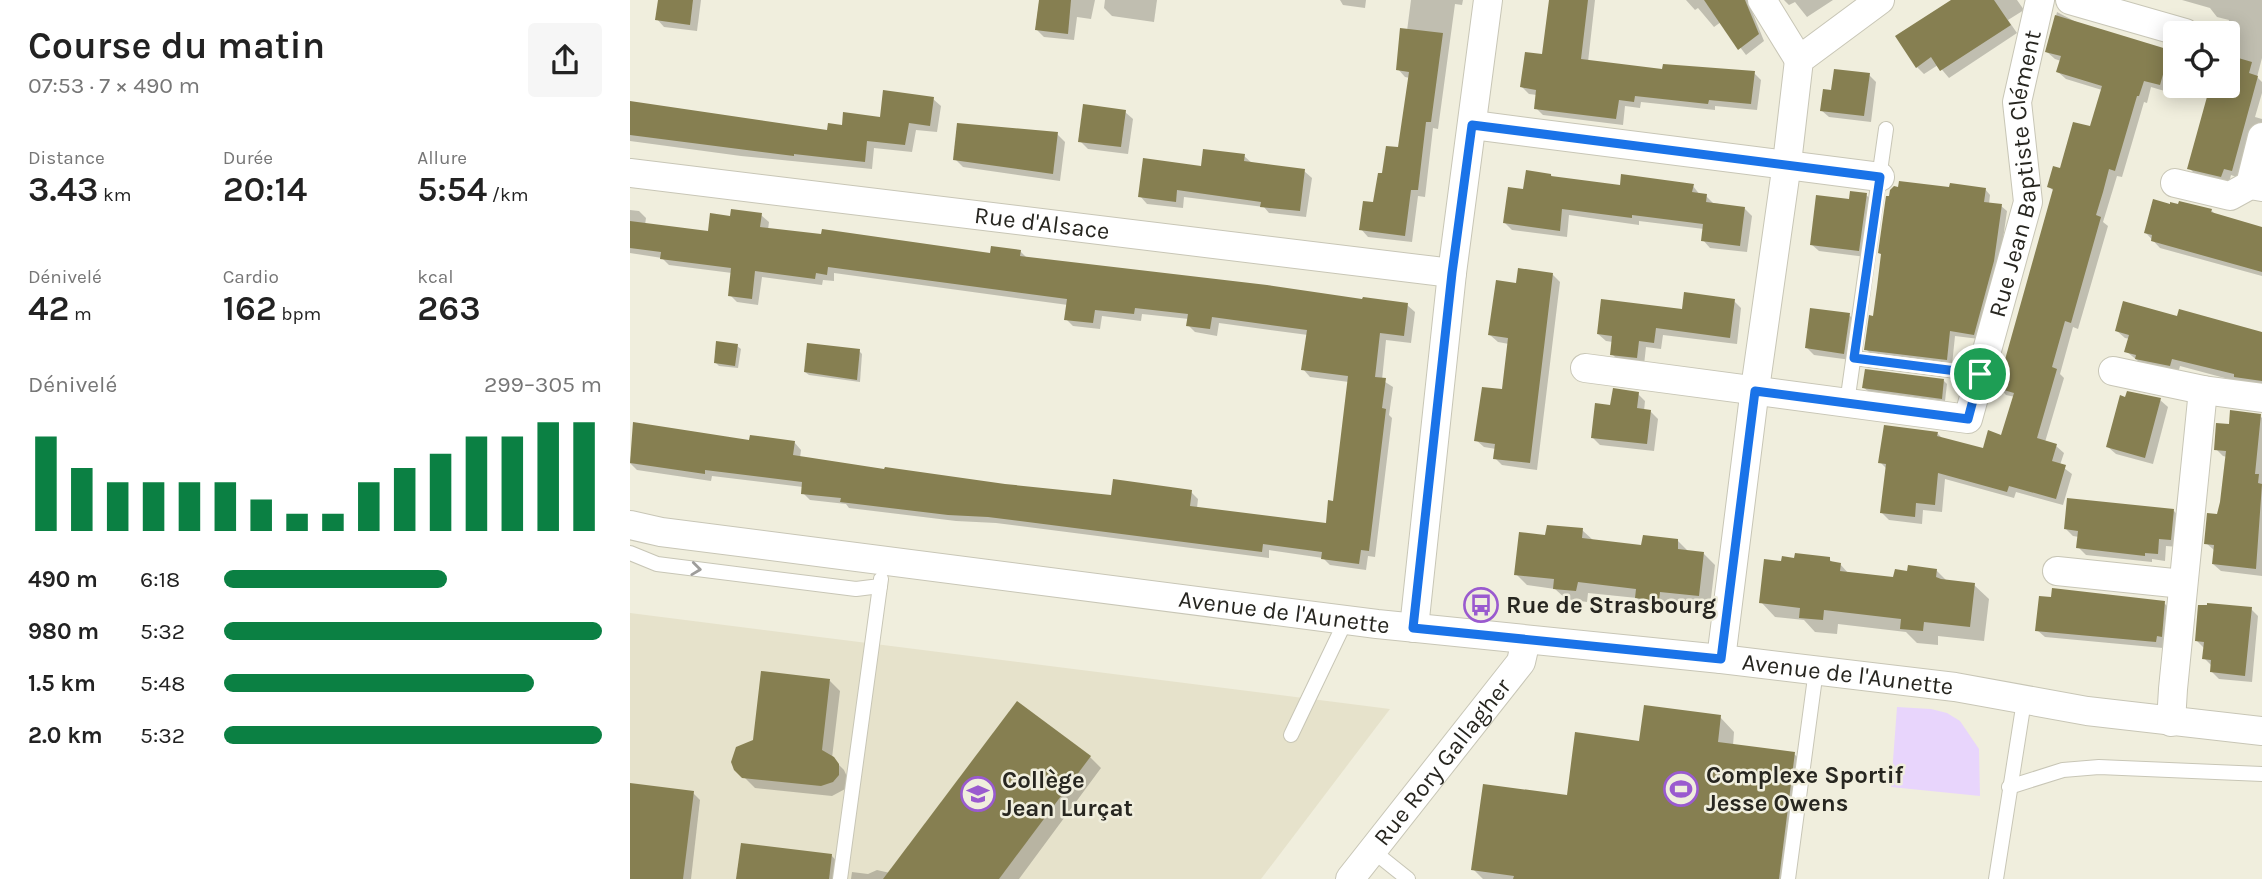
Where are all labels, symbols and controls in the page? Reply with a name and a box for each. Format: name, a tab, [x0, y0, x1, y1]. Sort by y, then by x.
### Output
map controls	[2163, 21, 2240, 98]
button: locate	[2163, 21, 2240, 98]
text: Course du matin	[28, 23, 325, 68]
button: share	[528, 23, 602, 97]
street label: Rue Jean Baptiste Clément	[1983, 27, 2047, 320]
text: 07:53 · 7 × 490 m	[28, 72, 200, 99]
text: Distance	[28, 147, 105, 169]
text: Durée	[223, 147, 273, 169]
text: Allure	[417, 147, 467, 169]
text: 3.43	[28, 169, 99, 210]
text: 20:14	[223, 169, 307, 210]
text: 5:54	[417, 169, 487, 210]
text: km	[99, 184, 132, 206]
text: /km	[487, 184, 528, 206]
street label: Rue d'Alsace	[973, 201, 1111, 245]
text: Dénivelé	[28, 266, 102, 288]
text: Cardio	[223, 266, 279, 288]
text: kcal	[417, 266, 454, 288]
text: 42	[28, 288, 69, 329]
text: 162	[223, 288, 277, 329]
text: 263	[417, 288, 481, 329]
text: m	[69, 303, 92, 325]
text: bpm	[277, 303, 321, 325]
pin	[1950, 344, 2010, 404]
icon: arrive	[1961, 355, 1999, 393]
text: Dénivelé	[28, 371, 117, 398]
text: 299–305 m	[484, 371, 602, 398]
one-way arrow	[690, 561, 702, 576]
text: 490 m	[28, 566, 98, 593]
text: 6:18	[140, 566, 180, 593]
street label: Avenue de l'Aunette	[1177, 585, 1391, 639]
bus stop icon: Rue de Strasbourg	[1462, 586, 1500, 624]
place label: Rue de Strasbourg	[1506, 591, 1716, 619]
text: 980 m	[28, 618, 99, 645]
text: 5:32	[140, 618, 185, 645]
street label: Avenue de l'Aunette	[1740, 648, 1955, 701]
text: 1.5 km	[28, 670, 96, 697]
text: 5:48	[140, 670, 185, 697]
street label: Rue Rory Gallagher	[1368, 673, 1517, 851]
text: 2.0 km	[28, 722, 103, 749]
text: 5:32	[140, 722, 185, 749]
place label: Complexe Sportif Jesse Owens	[1706, 761, 1904, 817]
place label: Collège Jean Lurçat	[1002, 766, 1133, 822]
sports icon: Complexe Sportif Jesse Owens	[1662, 770, 1700, 808]
school or university icon: Collège Jean Lurçat	[959, 775, 997, 813]

